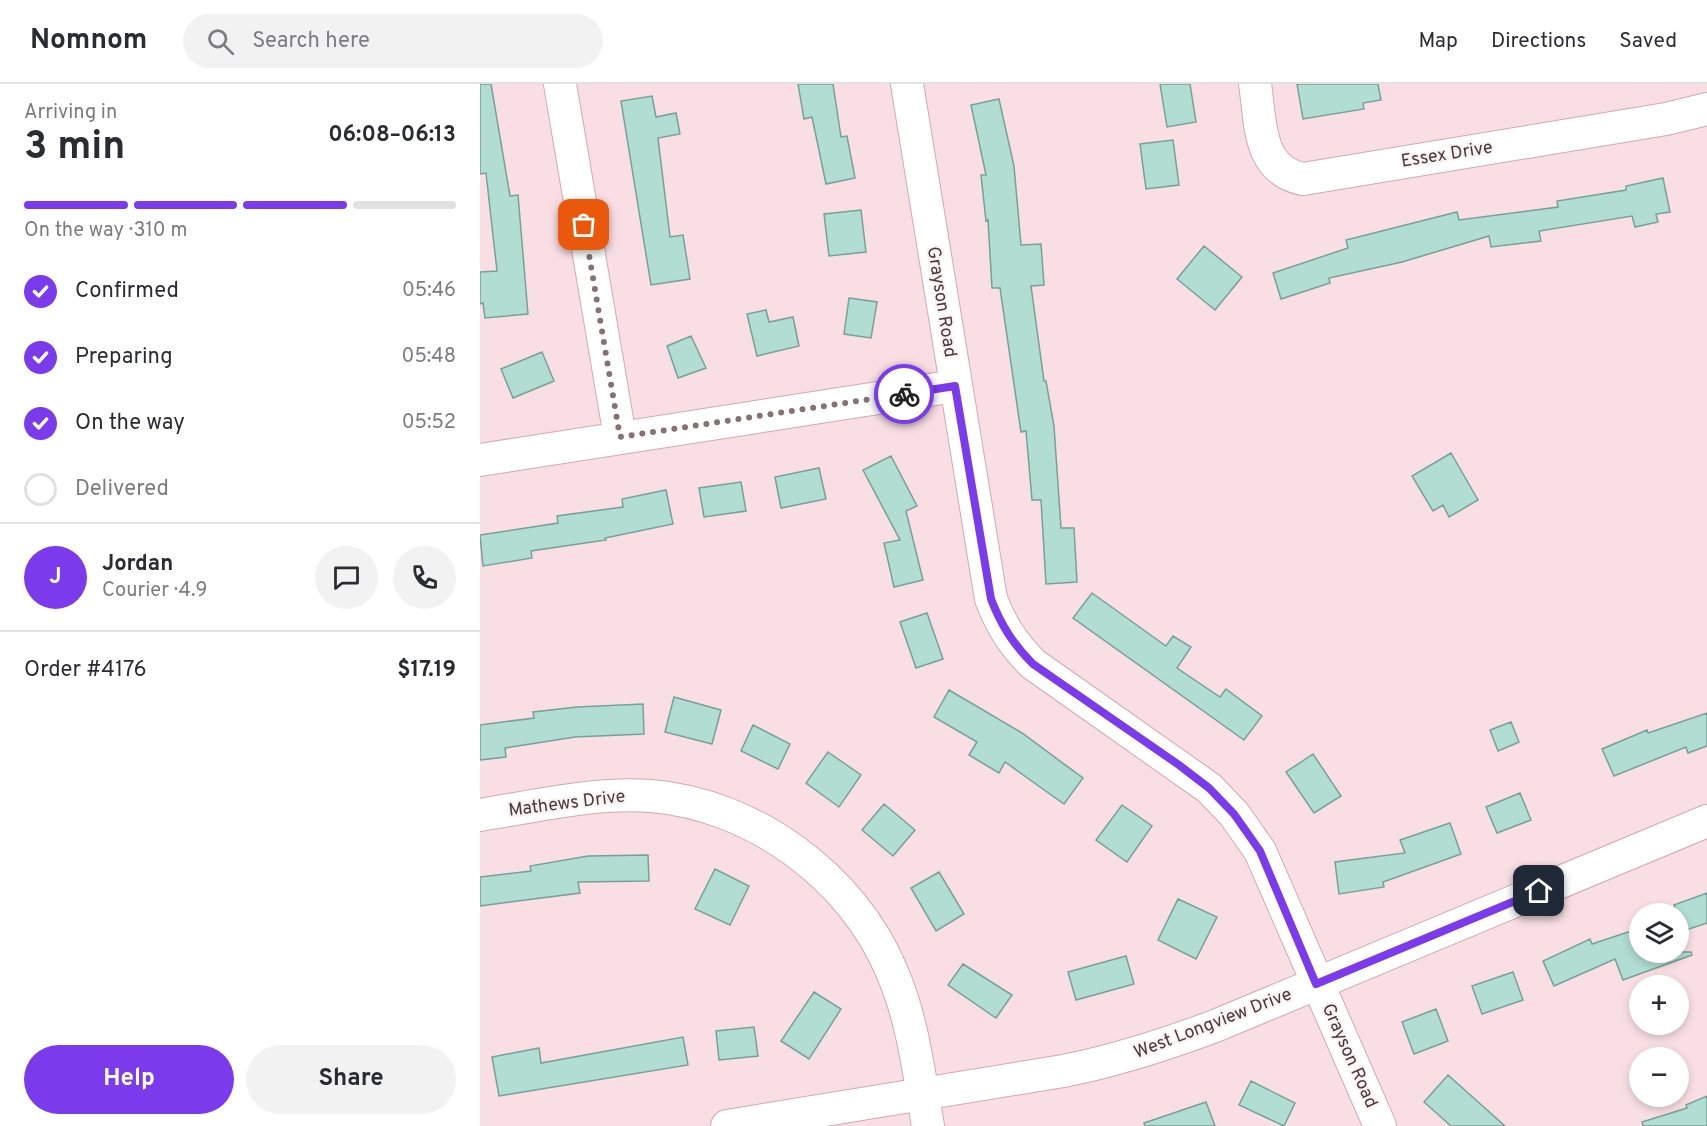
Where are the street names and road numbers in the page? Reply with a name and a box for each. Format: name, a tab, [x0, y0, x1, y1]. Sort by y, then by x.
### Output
street label: Essex Drive	[1400, 136, 1494, 174]
street label: Grayson Road	[921, 245, 961, 359]
street label: Mathews Drive	[507, 785, 627, 823]
street label: West Longview Drive	[1131, 983, 1295, 1065]
street label: Grayson Road	[1316, 1000, 1382, 1112]

